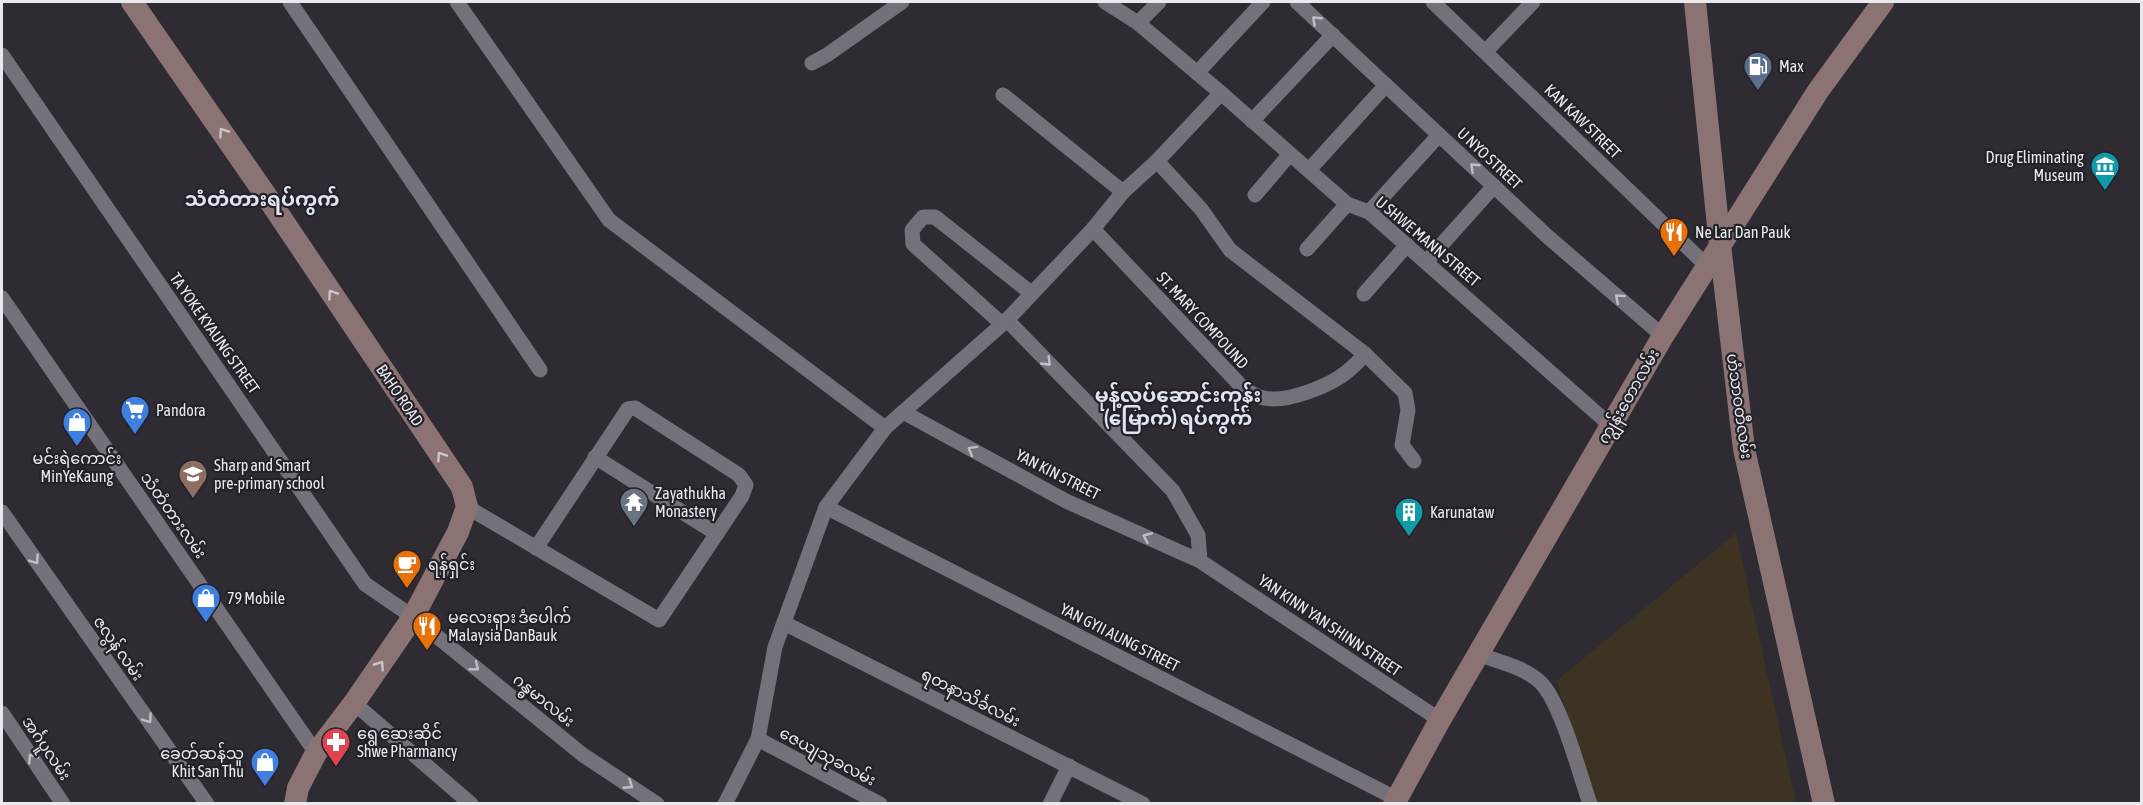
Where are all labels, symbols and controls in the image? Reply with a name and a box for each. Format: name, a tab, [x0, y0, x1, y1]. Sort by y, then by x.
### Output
one-way arrow	[1313, 16, 1324, 27]
fuel station icon: Max	[1742, 50, 1774, 92]
place label: Max	[1779, 57, 1804, 75]
street label: KAN KAW STREET	[1541, 80, 1625, 162]
street label: U NYO STREET	[1454, 124, 1526, 192]
one-way arrow	[219, 128, 230, 139]
place label: Drug Eliminating Museum	[1985, 148, 2084, 184]
museum icon: Drug Eliminating Museum	[2089, 150, 2121, 192]
one-way arrow	[1470, 164, 1481, 175]
district label: သံတံတားရပ်ကွက်	[185, 186, 339, 215]
street label: U SHWE MANN STREET	[1372, 192, 1484, 290]
restaurant icon: Ne Lar Dan Pauk	[1658, 216, 1690, 258]
place label: Ne Lar Dan Pauk	[1695, 223, 1791, 241]
street label: ST. MARY COMPOUND	[1154, 268, 1252, 372]
street label: TA YOKE KYAUNG STREET	[167, 269, 263, 397]
one-way arrow	[328, 290, 340, 300]
one-way arrow	[1615, 294, 1626, 305]
street label: ကျွန်းတောလမ်း	[1592, 344, 1668, 450]
street label: ဟံသာဝတီလမ်း	[1724, 352, 1758, 460]
one-way arrow	[1040, 354, 1051, 365]
street label: BAHO ROAD	[373, 361, 427, 429]
district label: မုန့်လုပ်ဆောင်းကုန်း (မြောက်) ရပ်ကွက်	[1095, 382, 1261, 434]
supermarket icon: Pandora	[119, 394, 151, 436]
place label: Pandora	[156, 401, 206, 419]
shop icon: မင်းရဲကောင်း MinYeKaung	[61, 406, 93, 448]
street label: YAN KIN STREET	[1013, 445, 1103, 503]
one-way arrow	[968, 446, 979, 457]
place label: မင်းရဲကောင်း MinYeKaung	[33, 447, 121, 486]
one-way arrow	[437, 452, 448, 463]
place label: Sharp and Smart pre-primary school	[214, 456, 325, 493]
school or university icon: Sharp and Smart pre-primary school	[177, 458, 209, 500]
street label: သံတံတားလမ်း	[138, 467, 212, 562]
place label: Zayathukha Monastery	[655, 484, 726, 521]
temple icon: Zayathukha Monastery	[618, 486, 650, 528]
building icon: Karunataw	[1393, 496, 1425, 538]
place label: Karunataw	[1430, 503, 1495, 521]
one-way arrow	[1142, 532, 1153, 544]
cafe icon: ရန်ရှင်း	[391, 548, 423, 590]
place label: ရန်ရှင်း	[428, 553, 475, 579]
one-way arrow	[28, 554, 39, 565]
street label: YAN KINN YAN SHINN STREET	[1255, 571, 1405, 679]
shop icon: 79 Mobile	[190, 582, 222, 624]
place label: 79 Mobile	[227, 589, 285, 607]
street label: YAN GYII AUNG STREET	[1057, 599, 1183, 675]
place label: မလေးရှား ဒံပေါက် Malaysia DanBauk	[448, 606, 571, 645]
restaurant icon: မလေးရှား ဒံပေါက် Malaysia DanBauk	[411, 610, 443, 652]
street label: ဇလွန် လမ်း	[86, 611, 149, 687]
one-way arrow	[468, 659, 479, 670]
one-way arrow	[373, 661, 384, 672]
street label: ရတနာသိင်္ခလမ်း	[916, 663, 1024, 734]
street label: ဂန္ဓမာလမ်း	[506, 668, 579, 734]
street label: အင်္ဂပူလမ်း	[14, 712, 77, 787]
one-way arrow	[141, 713, 152, 724]
street label: ဇေယျသုခလမ်း	[774, 721, 880, 794]
place label: ရွှေ ဆေးဆိုင် Shwe Pharmancy	[357, 722, 458, 761]
pharmacy icon: ရွှေ ဆေးဆိုင် Shwe Pharmancy	[320, 726, 352, 768]
place label: ခေတ်ဆန်သူ Khit San Thu	[160, 742, 244, 780]
shop icon: ခေတ်ဆန်သူ Khit San Thu	[249, 746, 281, 788]
one-way arrow	[28, 754, 39, 765]
one-way arrow	[623, 778, 634, 789]

